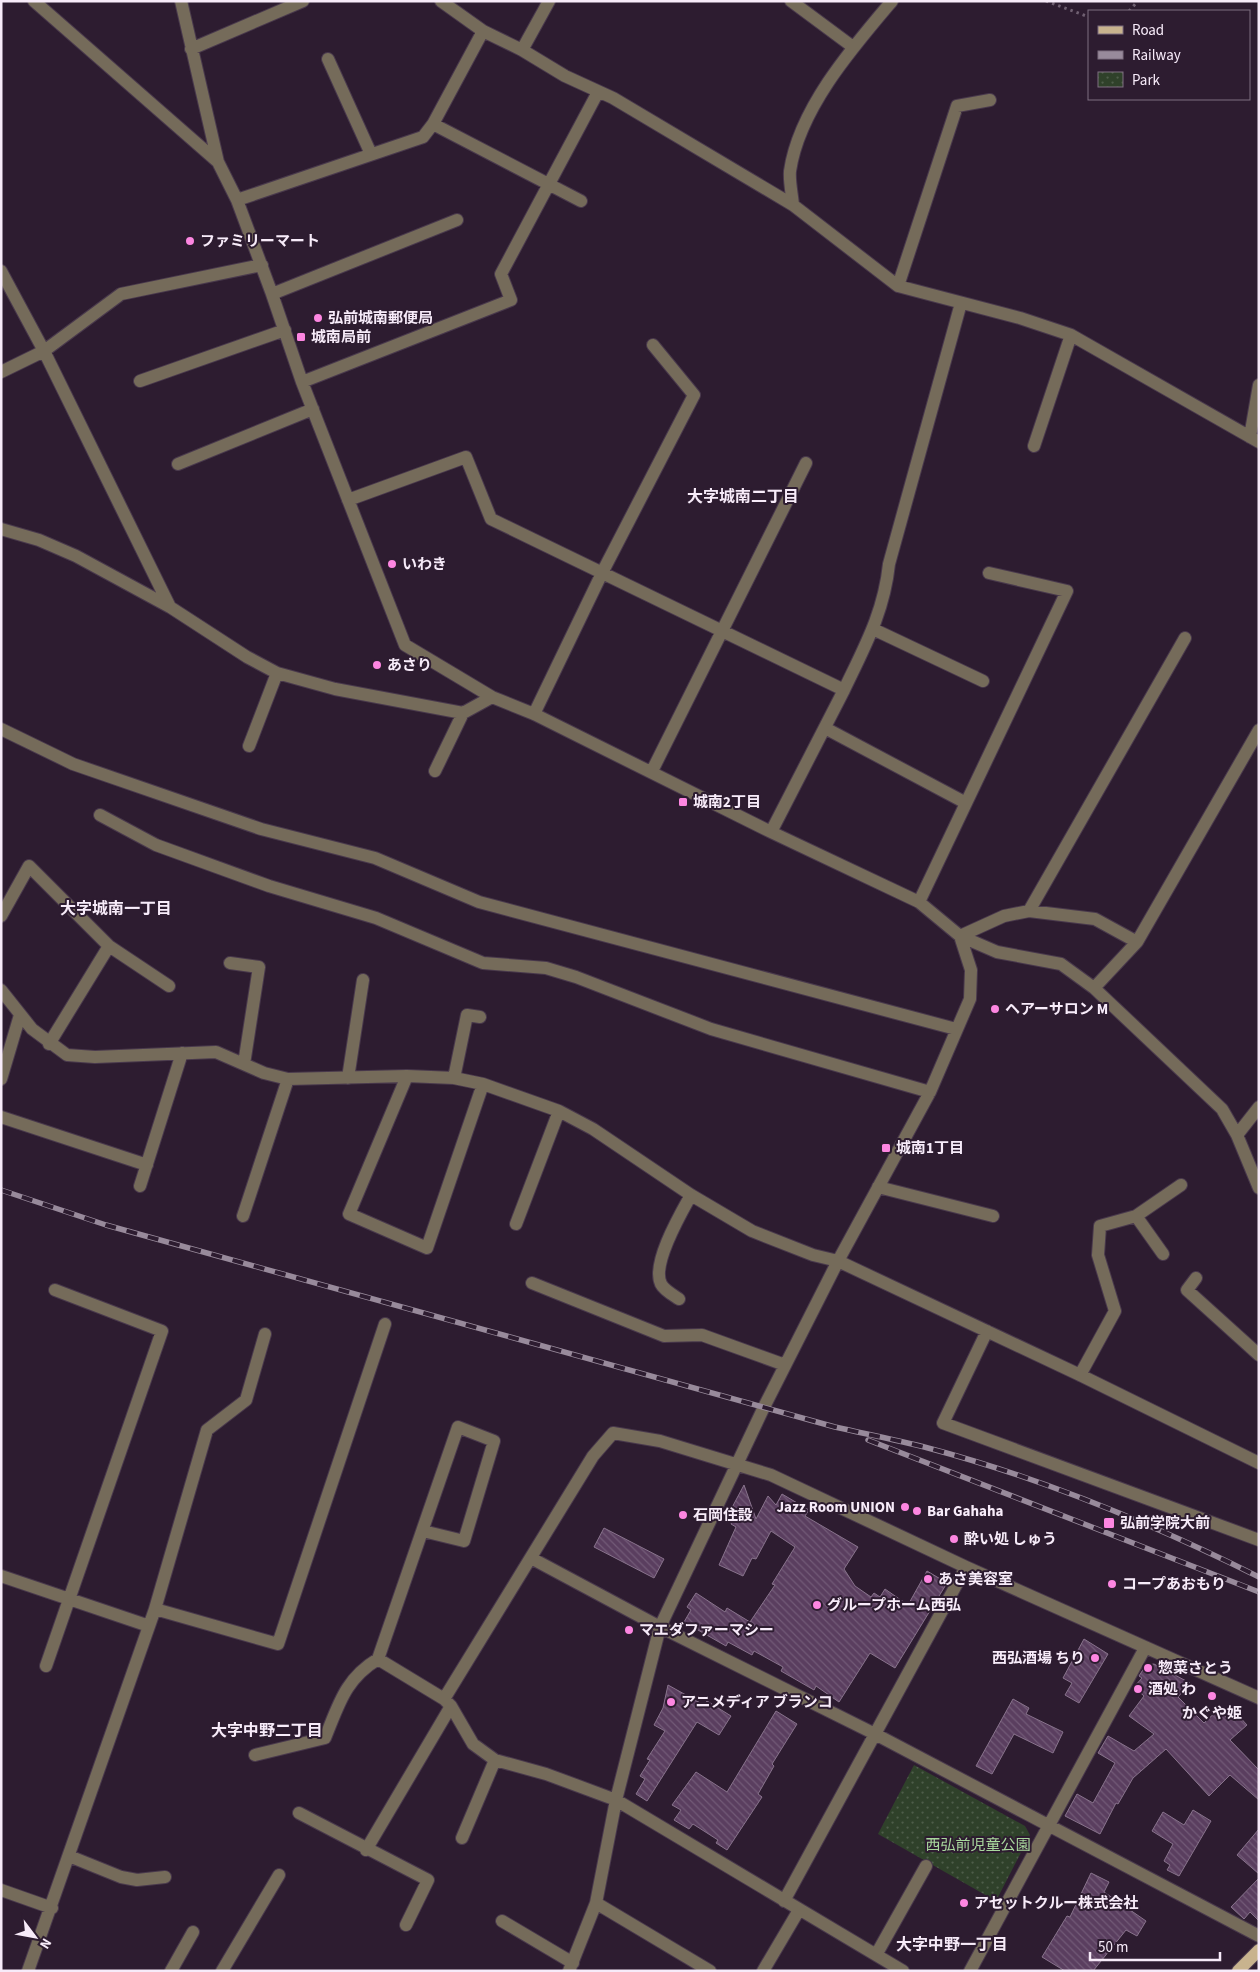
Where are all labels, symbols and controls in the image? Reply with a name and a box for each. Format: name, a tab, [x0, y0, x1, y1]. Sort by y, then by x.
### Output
legend	[1088, 10, 1250, 100]
text: Road	[1132, 20, 1164, 41]
text: Railway	[1132, 45, 1181, 66]
text: Park	[1132, 70, 1161, 91]
place label: ファミリーマート	[200, 231, 320, 252]
marker: ファミリーマート	[184, 235, 196, 247]
place label: 弘前城南郵便局	[328, 308, 433, 329]
marker: 弘前城南郵便局	[312, 312, 324, 324]
place label: 城南局前	[311, 327, 371, 348]
marker: 城南局前	[295, 331, 307, 343]
district label: 大字城南二丁目	[687, 486, 799, 508]
place label: いわき	[402, 554, 447, 575]
marker: いわき	[386, 558, 398, 570]
place label: あさり	[387, 655, 432, 676]
marker: あさり	[371, 659, 383, 671]
place label: 城南2丁目	[693, 792, 761, 813]
marker: 城南2丁目	[677, 796, 689, 808]
district label: 大字城南一丁目	[60, 898, 172, 920]
place label: ヘアーサロン M	[1005, 999, 1108, 1020]
marker: ヘアーサロン M	[989, 1003, 1001, 1015]
place label: 城南1丁目	[896, 1138, 964, 1159]
marker: 城南1丁目	[880, 1142, 892, 1154]
place label: Jazz Room UNION	[776, 1497, 895, 1518]
marker: Jazz Room UNION	[899, 1501, 911, 1513]
place label: Bar Gahaha	[927, 1501, 1003, 1522]
place label: 石岡住設	[693, 1505, 753, 1526]
marker: Bar Gahaha	[911, 1505, 923, 1517]
marker: 石岡住設	[677, 1509, 689, 1521]
place label: 弘前学院大前	[1120, 1513, 1210, 1534]
marker: 弘前学院大前	[1102, 1516, 1116, 1530]
place label: 酔い処 しゅう	[964, 1529, 1057, 1550]
marker: 酔い処 しゅう	[948, 1533, 960, 1545]
place label: あさ美容室	[938, 1569, 1013, 1590]
marker: あさ美容室	[922, 1573, 934, 1585]
place label: コープあおもり	[1122, 1574, 1226, 1595]
marker: コープあおもり	[1106, 1578, 1118, 1590]
place label: グループホーム西弘	[827, 1595, 961, 1616]
marker: グループホーム西弘	[811, 1599, 823, 1611]
place label: マエダファーマシー	[639, 1620, 774, 1641]
marker: マエダファーマシー	[623, 1624, 635, 1636]
place label: 西弘酒場 ちり	[992, 1648, 1085, 1669]
marker: 西弘酒場 ちり	[1089, 1652, 1101, 1664]
place label: 惣菜さとう	[1158, 1658, 1233, 1679]
marker: 惣菜さとう	[1142, 1662, 1154, 1674]
place label: 酒処 わ	[1148, 1679, 1196, 1700]
marker: 酒処 わ	[1132, 1683, 1144, 1695]
marker: かぐや姫	[1206, 1690, 1218, 1702]
place label: アニメディア ブランコ	[681, 1692, 833, 1713]
marker: アニメディア ブランコ	[665, 1696, 677, 1708]
place label: かぐや姫	[1182, 1703, 1242, 1724]
district label: 大字中野二丁目	[211, 1720, 323, 1742]
park label: 西弘前児童公園	[925, 1835, 1031, 1856]
place label: アセットクルー株式会社	[974, 1893, 1138, 1914]
marker: アセットクルー株式会社	[958, 1897, 970, 1909]
north arrow	[10, 1912, 60, 1962]
scale bar	[1090, 1930, 1220, 1962]
text: N	[34, 1934, 56, 1953]
district label: 大字中野一丁目	[896, 1934, 1008, 1956]
text: 50 m	[1098, 1937, 1128, 1958]

